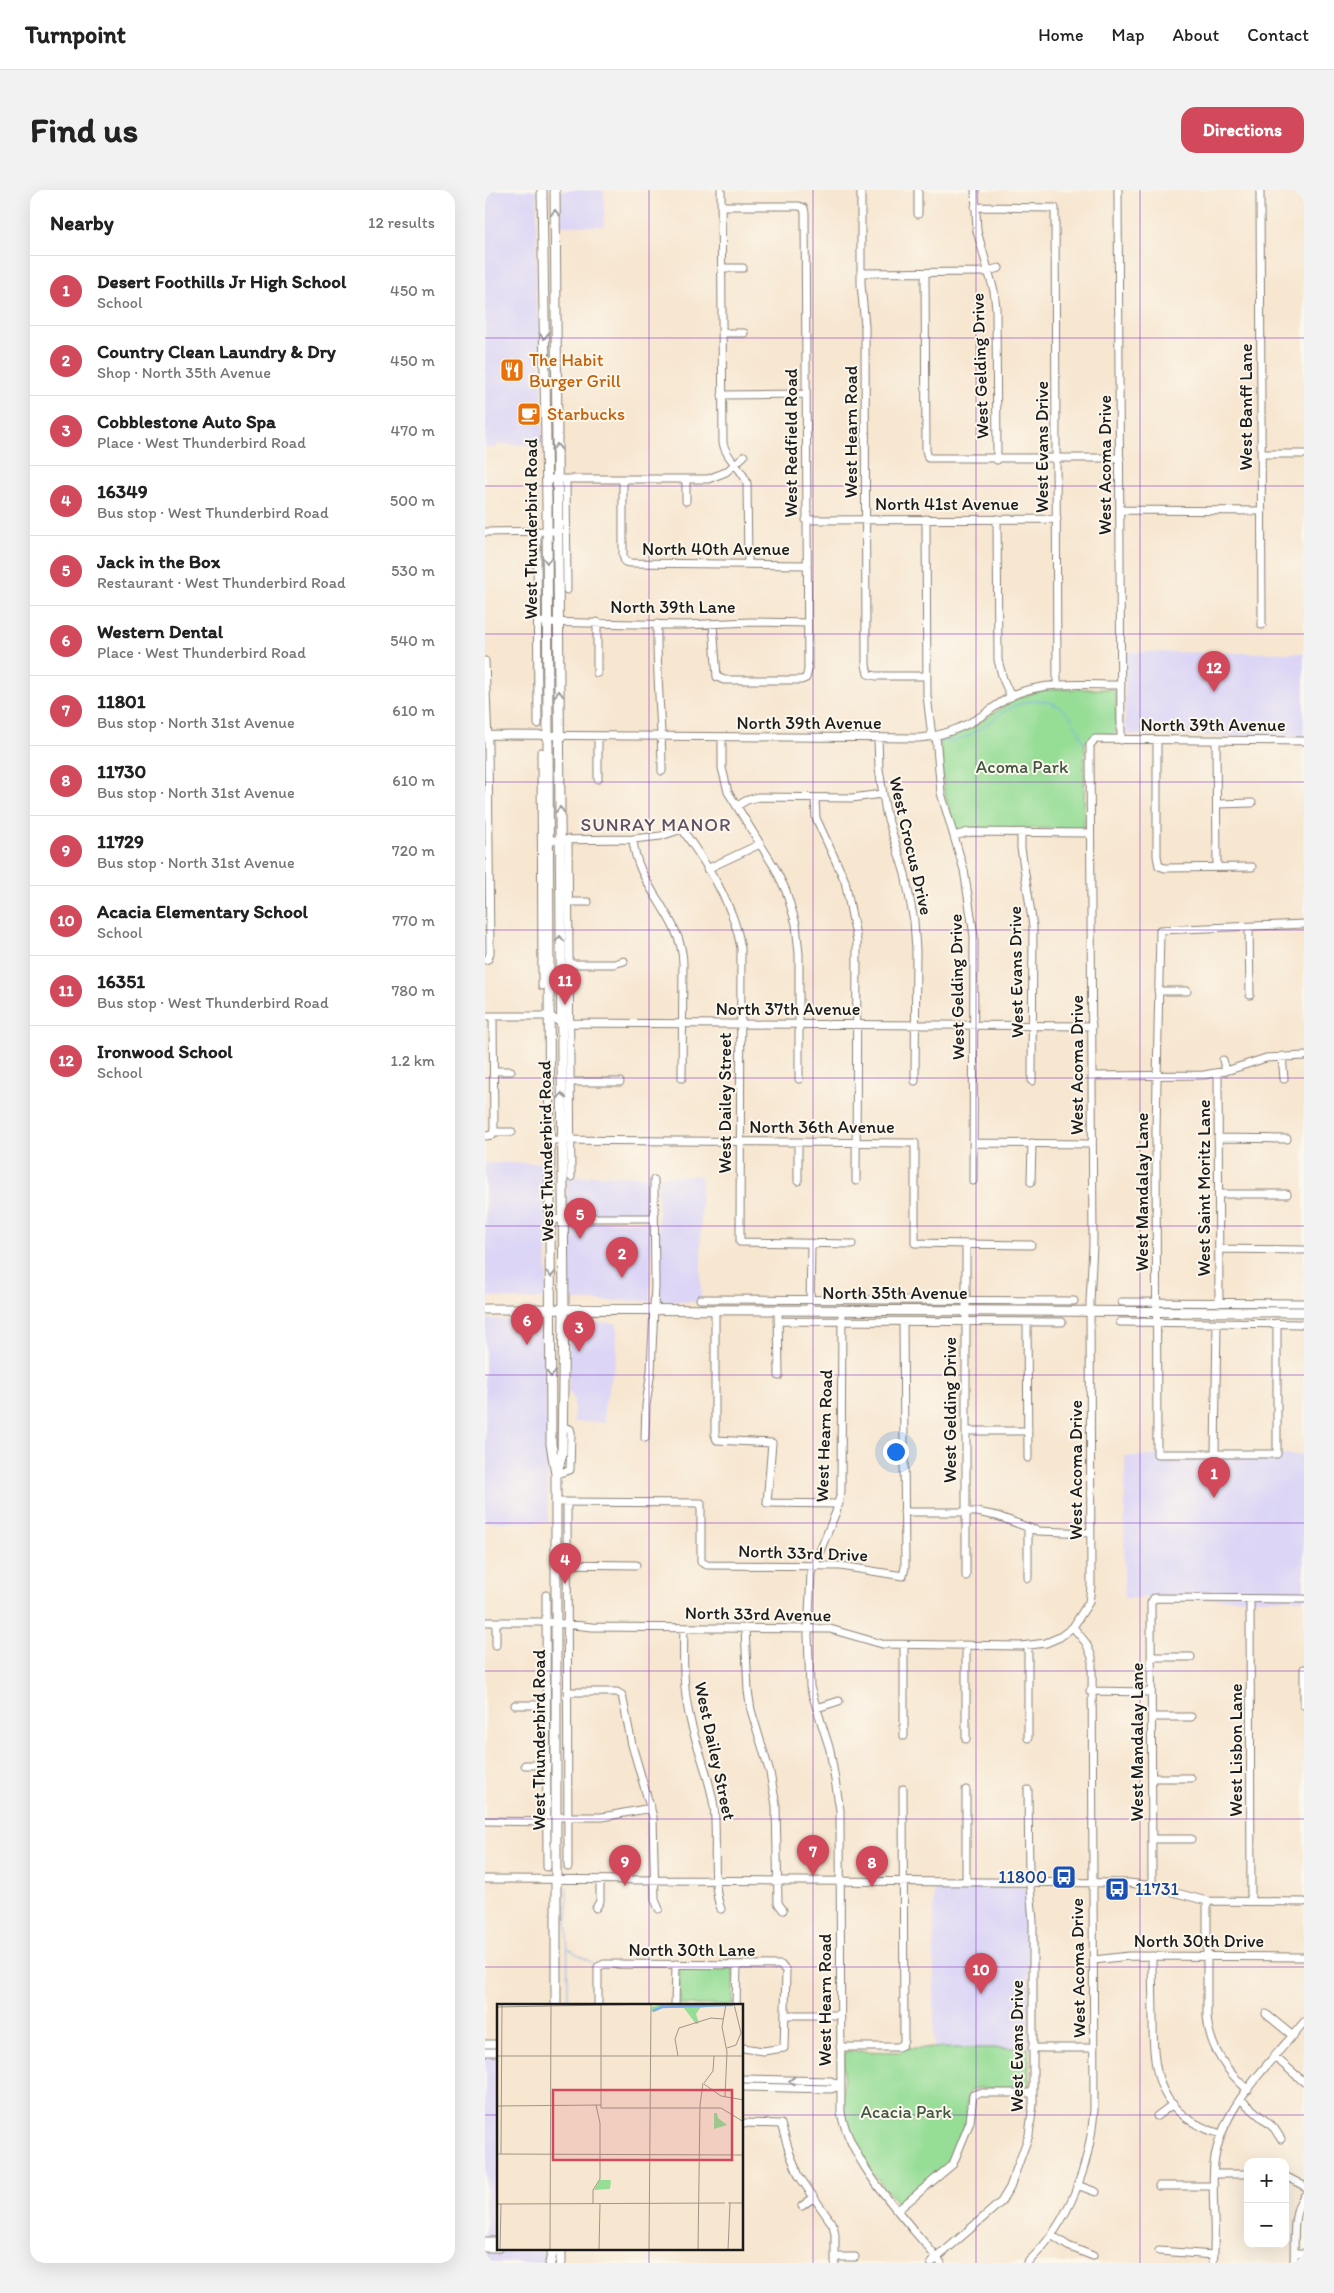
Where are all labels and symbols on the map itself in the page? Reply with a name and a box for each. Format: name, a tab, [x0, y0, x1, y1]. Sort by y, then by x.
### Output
one-way arrow	[550, 209, 560, 216]
street label: West Gelding Drive	[966, 293, 994, 439]
one-way arrow	[539, 333, 549, 341]
street label: West Banff Lane	[1235, 344, 1257, 470]
place label: The Habit Burger Grill	[529, 349, 621, 392]
restaurant icon: The Habit Burger Grill	[499, 357, 525, 383]
street label: West Hearn Road	[840, 365, 862, 498]
street label: West Redfield Road	[780, 368, 802, 518]
street label: West Evans Drive	[1031, 381, 1053, 513]
street label: West Acoma Drive	[1094, 395, 1116, 535]
cafe icon: Starbucks	[516, 401, 542, 427]
place label: Starbucks	[547, 403, 625, 425]
street label: West Thunderbird Road	[520, 438, 542, 620]
one-way arrow	[552, 443, 562, 451]
street label: North 41st Avenue	[875, 493, 1019, 515]
street label: North 40th Avenue	[642, 538, 790, 560]
one-way arrow	[542, 556, 553, 564]
street label: North 39th Lane	[610, 596, 736, 618]
pin: 12	[1198, 651, 1230, 692]
one-way arrow	[554, 689, 564, 697]
street label: North 39th Avenue	[736, 712, 882, 734]
street label: North 39th Avenue	[1140, 714, 1286, 736]
park label: Acoma Park	[976, 756, 1069, 778]
street label: West Crocus Drive	[884, 775, 938, 917]
one-way arrow	[555, 806, 565, 814]
district label: SUNRAY MANOR	[580, 813, 732, 836]
street label: West Evans Drive	[1004, 906, 1028, 1038]
street label: West Gelding Drive	[945, 914, 969, 1060]
one-way arrow	[555, 935, 565, 942]
pin: 11	[549, 964, 581, 1005]
street label: West Acoma Drive	[1066, 995, 1088, 1135]
street label: North 37th Avenue	[716, 998, 860, 1020]
street label: West Dailey Street	[714, 1032, 736, 1174]
street label: West Thunderbird Road	[533, 1060, 559, 1242]
one-way arrow	[557, 1092, 567, 1100]
street label: West Saint Moritz Lane	[1193, 1099, 1215, 1277]
street label: West Mandalay Lane	[1131, 1113, 1153, 1271]
street label: North 36th Avenue	[749, 1116, 895, 1138]
pin: 5	[564, 1198, 596, 1239]
pin: 2	[606, 1237, 638, 1278]
one-way arrow	[545, 1270, 556, 1278]
street label: North 35th Avenue	[822, 1282, 968, 1304]
pin: 6	[511, 1304, 543, 1345]
pin: 3	[563, 1311, 595, 1352]
street label: West Gelding Drive	[939, 1337, 961, 1483]
street label: West Hearn Road	[811, 1369, 837, 1503]
one-way arrow	[546, 1370, 556, 1378]
street label: West Acoma Drive	[1065, 1400, 1087, 1540]
your location	[883, 1439, 909, 1465]
pin: 1	[1198, 1457, 1230, 1498]
street label: North 33rd Drive	[738, 1540, 868, 1566]
pin: 4	[549, 1543, 581, 1584]
street label: North 33rd Avenue	[685, 1602, 831, 1626]
street label: West Thunderbird Road	[528, 1649, 550, 1831]
street label: West Mandalay Lane	[1126, 1663, 1148, 1821]
street label: West Dailey Street	[690, 1680, 740, 1823]
street label: West Lisbon Lane	[1225, 1683, 1247, 1817]
pin: 7	[797, 1835, 829, 1876]
pin: 9	[609, 1845, 641, 1886]
pin: 8	[856, 1846, 888, 1887]
bus stop icon: 11800	[1051, 1864, 1077, 1890]
place label: 11800	[998, 1866, 1047, 1888]
bus stop icon: 11731	[1104, 1876, 1130, 1902]
place label: 11731	[1135, 1878, 1179, 1900]
street label: West Acoma Drive	[1066, 1898, 1090, 2038]
street label: North 30th Drive	[1134, 1930, 1264, 1952]
street label: West Hearn Road	[814, 1933, 836, 2066]
street label: North 30th Lane	[628, 1939, 756, 1961]
pin: 10	[965, 1953, 997, 1994]
street label: West Evans Drive	[1006, 1980, 1028, 2112]
inset map	[497, 2004, 744, 2250]
one-way arrow	[788, 2076, 796, 2086]
park label: Acacia Park	[860, 2101, 952, 2123]

